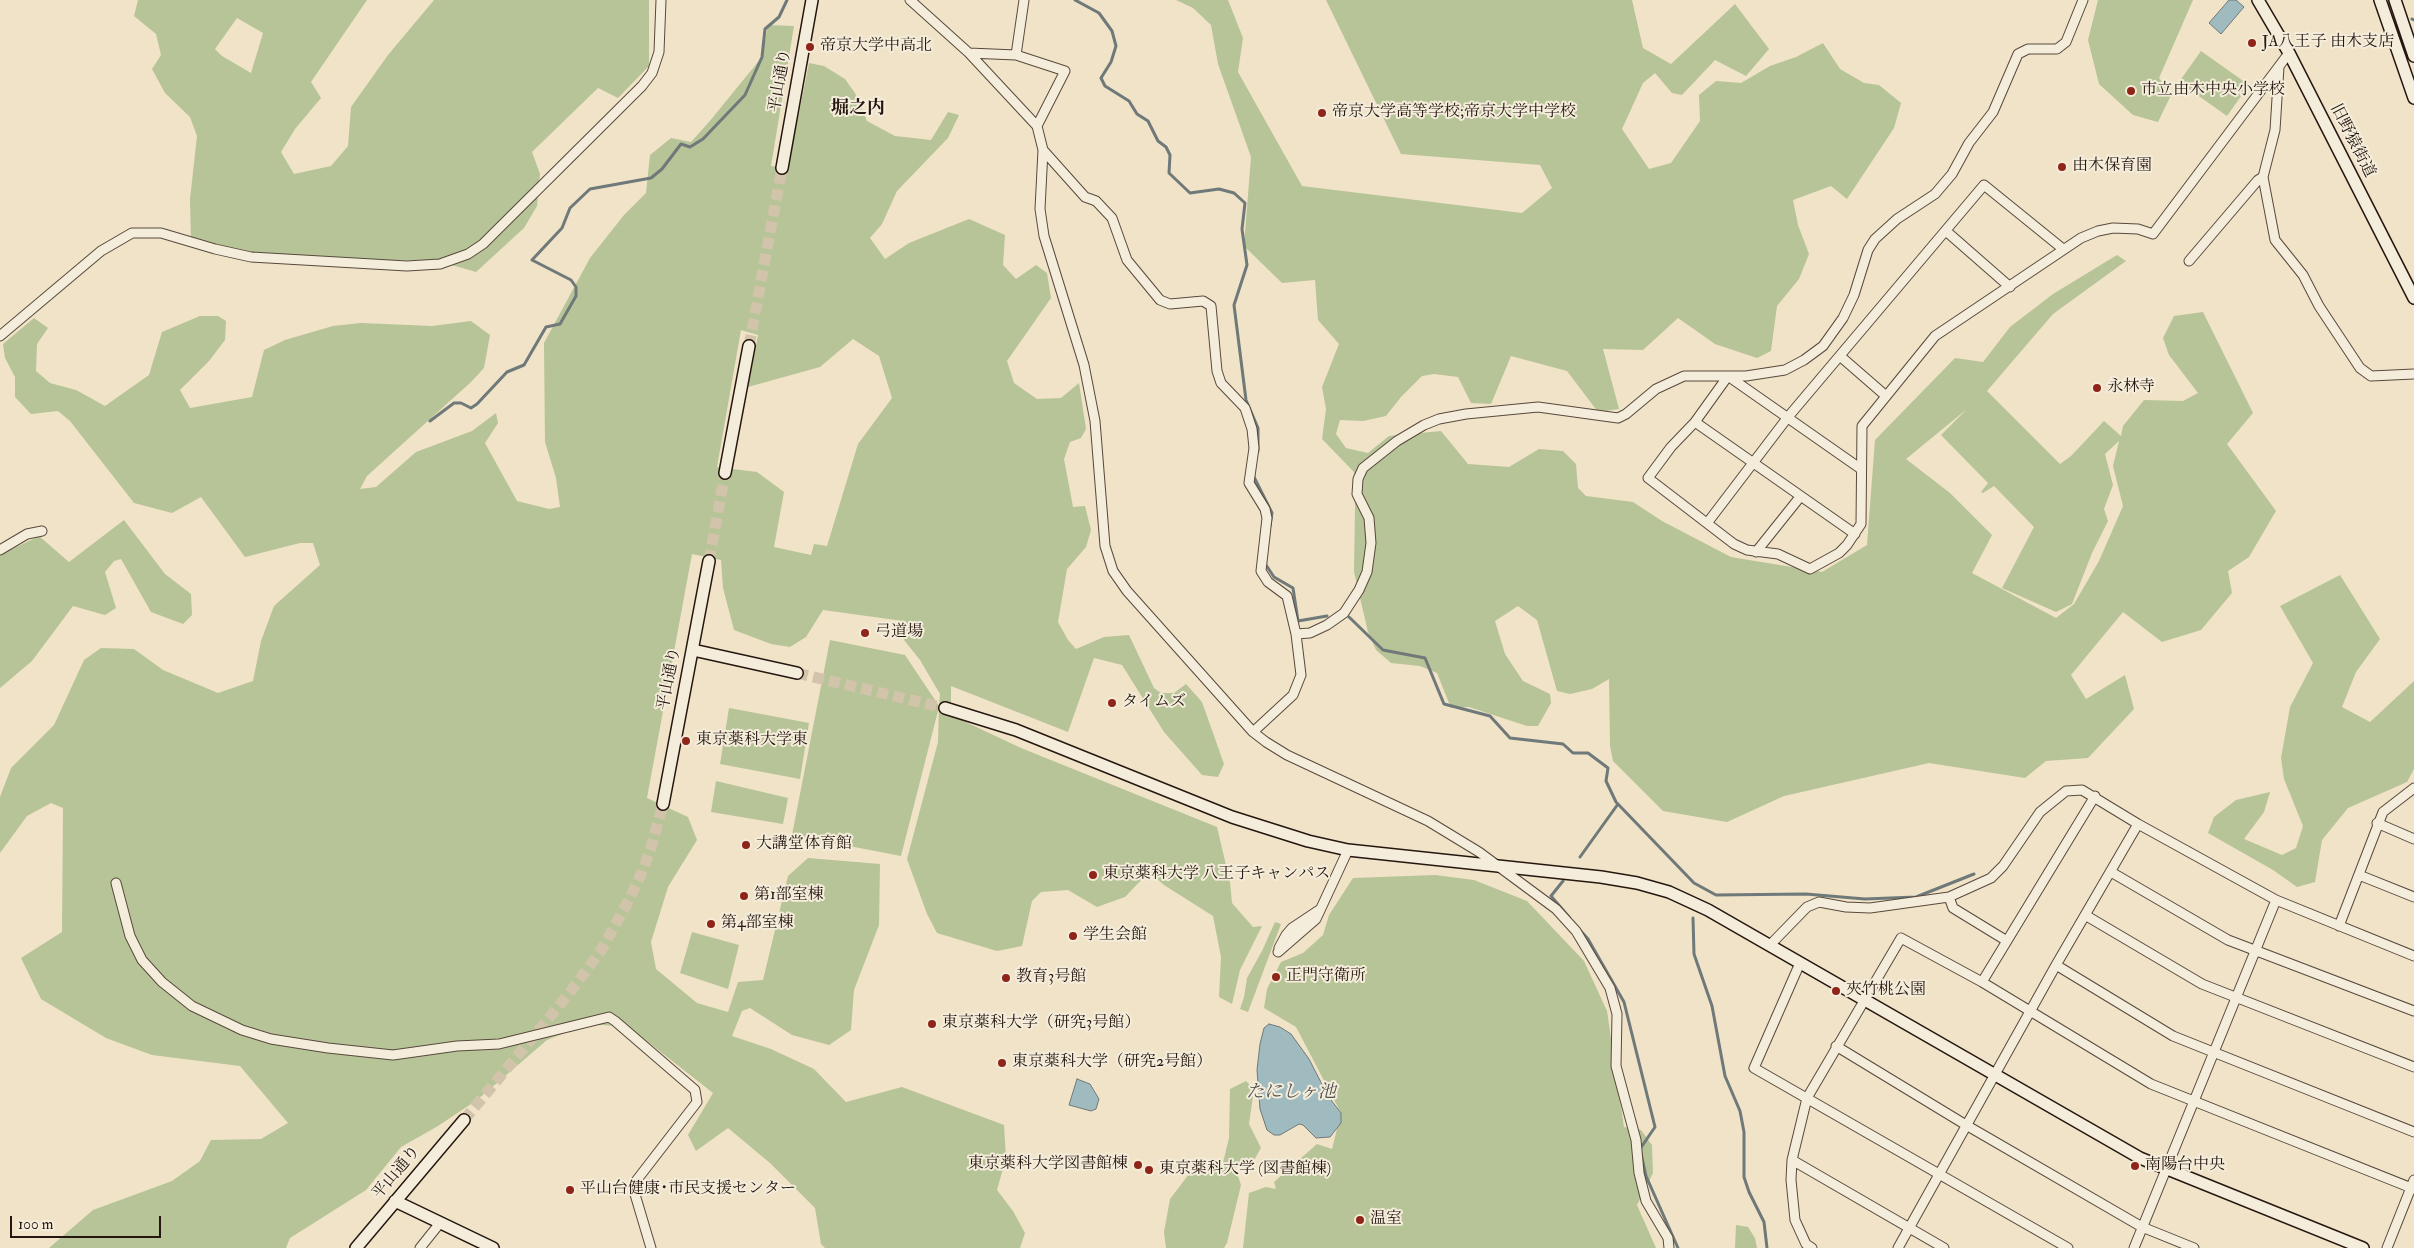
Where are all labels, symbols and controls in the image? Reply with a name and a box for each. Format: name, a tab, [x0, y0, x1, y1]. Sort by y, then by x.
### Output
place label: JA八王子 由木支店	[2262, 33, 2394, 53]
place label: 帝京大学中高北	[820, 37, 932, 57]
marker: JA八王子 由木支店	[2246, 37, 2258, 49]
marker: 帝京大学中高北	[804, 41, 816, 53]
street label: 平山通り	[766, 48, 796, 114]
place label: 市立由木中央小学校	[2141, 81, 2285, 101]
marker: 市立由木中央小学校	[2125, 85, 2137, 97]
district label: 堀之内	[831, 98, 885, 120]
street label: 旧野猿街道	[2325, 101, 2379, 181]
place label: 帝京大学高等学校;帝京大学中学校	[1332, 103, 1576, 123]
marker: 帝京大学高等学校;帝京大学中学校	[1316, 107, 1328, 119]
place label: 由木保育園	[2072, 157, 2152, 177]
marker: 由木保育園	[2056, 161, 2068, 173]
place label: 永林寺	[2107, 378, 2155, 398]
marker: 永林寺	[2091, 382, 2103, 394]
place label: 弓道場	[875, 623, 923, 643]
marker: 弓道場	[859, 627, 871, 639]
street label: 平山通り	[654, 646, 686, 712]
place label: タイムズ	[1122, 693, 1186, 713]
marker: タイムズ	[1106, 697, 1118, 709]
place label: 東京薬科大学東	[696, 731, 808, 751]
marker: 東京薬科大学東	[680, 735, 692, 747]
place label: 大講堂体育館	[756, 835, 852, 855]
marker: 大講堂体育館	[740, 839, 752, 851]
place label: 東京薬科大学 八王子キャンパス	[1103, 865, 1330, 885]
marker: 東京薬科大学 八王子キャンパス	[1087, 869, 1099, 881]
place label: 第1部室棟	[754, 886, 824, 906]
marker: 第1部室棟	[738, 890, 750, 902]
place label: 第4部室棟	[721, 914, 794, 934]
marker: 第4部室棟	[705, 918, 717, 930]
place label: 学生会館	[1083, 926, 1147, 946]
marker: 学生会館	[1067, 930, 1079, 942]
place label: 正門守衛所	[1286, 967, 1366, 987]
place label: 教育3号館	[1016, 968, 1086, 988]
marker: 正門守衛所	[1270, 971, 1282, 983]
marker: 教育3号館	[1000, 972, 1012, 984]
place label: 夾竹桃公園	[1846, 981, 1926, 1001]
marker: 夾竹桃公園	[1830, 985, 1842, 997]
place label: 東京薬科大学（研究3号館）	[942, 1014, 1140, 1034]
marker: 東京薬科大学（研究3号館）	[926, 1018, 938, 1030]
place label: 東京薬科大学（研究2号館）	[1012, 1053, 1212, 1073]
marker: 東京薬科大学（研究2号館）	[996, 1057, 1008, 1069]
water label: たにしヶ池	[1246, 1082, 1336, 1104]
street label: 平山通り	[369, 1142, 425, 1204]
place label: 東京薬科大学図書館棟	[968, 1155, 1128, 1175]
place label: 南陽台中央	[2145, 1156, 2225, 1176]
marker: 東京薬科大学図書館棟	[1132, 1159, 1144, 1171]
place label: 東京薬科大学 (図書館棟)	[1159, 1160, 1331, 1180]
marker: 南陽台中央	[2129, 1160, 2141, 1172]
marker: 東京薬科大学 (図書館棟)	[1143, 1164, 1155, 1176]
place label: 平山台健康･市民支援センター	[580, 1180, 796, 1200]
marker: 平山台健康･市民支援センター	[564, 1184, 576, 1196]
scale bar	[12, 1206, 164, 1238]
place label: 温室	[1370, 1210, 1402, 1230]
marker: 温室	[1354, 1214, 1366, 1226]
text: 100 m	[18, 1215, 53, 1234]

